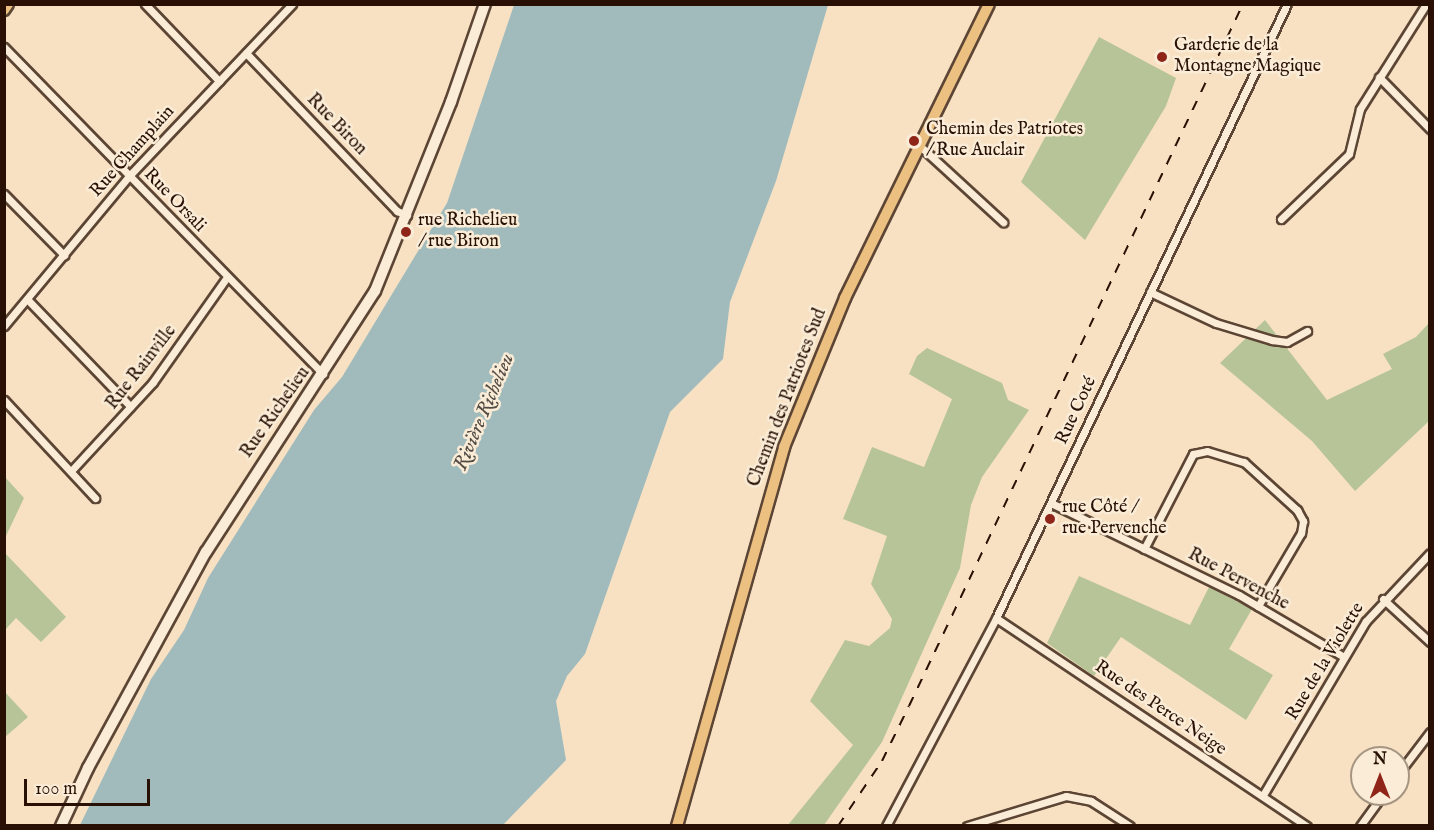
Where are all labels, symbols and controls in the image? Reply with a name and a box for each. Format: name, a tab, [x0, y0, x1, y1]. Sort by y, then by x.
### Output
place label: Garderie de la Montagne Magique	[1174, 36, 1321, 78]
marker: Garderie de la Montagne Magique	[1155, 50, 1169, 64]
street label: Rue Biron	[301, 90, 371, 160]
street label: Rue Champlain	[86, 102, 180, 202]
place label: Chemin des Patriotes / Rue Auclair	[926, 120, 1083, 162]
marker: Chemin des Patriotes / Rue Auclair	[907, 134, 921, 148]
street label: Rue Orsali	[138, 165, 210, 237]
place label: rue Richelieu / rue Biron	[418, 211, 517, 254]
marker: rue Richelieu / rue Biron	[399, 225, 413, 239]
street label: Chemin des Patriotes Sud	[744, 306, 832, 490]
street label: Rue Rainville	[102, 321, 182, 415]
water label: Rivière Richelieu	[449, 350, 519, 474]
street label: Rue Richelieu	[237, 363, 315, 463]
street label: Rue Coté	[1052, 374, 1102, 448]
place label: rue Côté / rue Pervenche	[1062, 498, 1166, 540]
marker: rue Côté / rue Pervenche	[1043, 512, 1057, 526]
street label: Rue Pervenche	[1184, 544, 1292, 616]
street label: Rue de la Violette	[1282, 599, 1370, 725]
street label: Rue des Perce Neige	[1090, 657, 1230, 761]
north arrow	[1350, 746, 1410, 806]
text: N	[1373, 750, 1387, 770]
scale bar	[27, 767, 153, 805]
text: 100 m	[35, 778, 77, 801]

